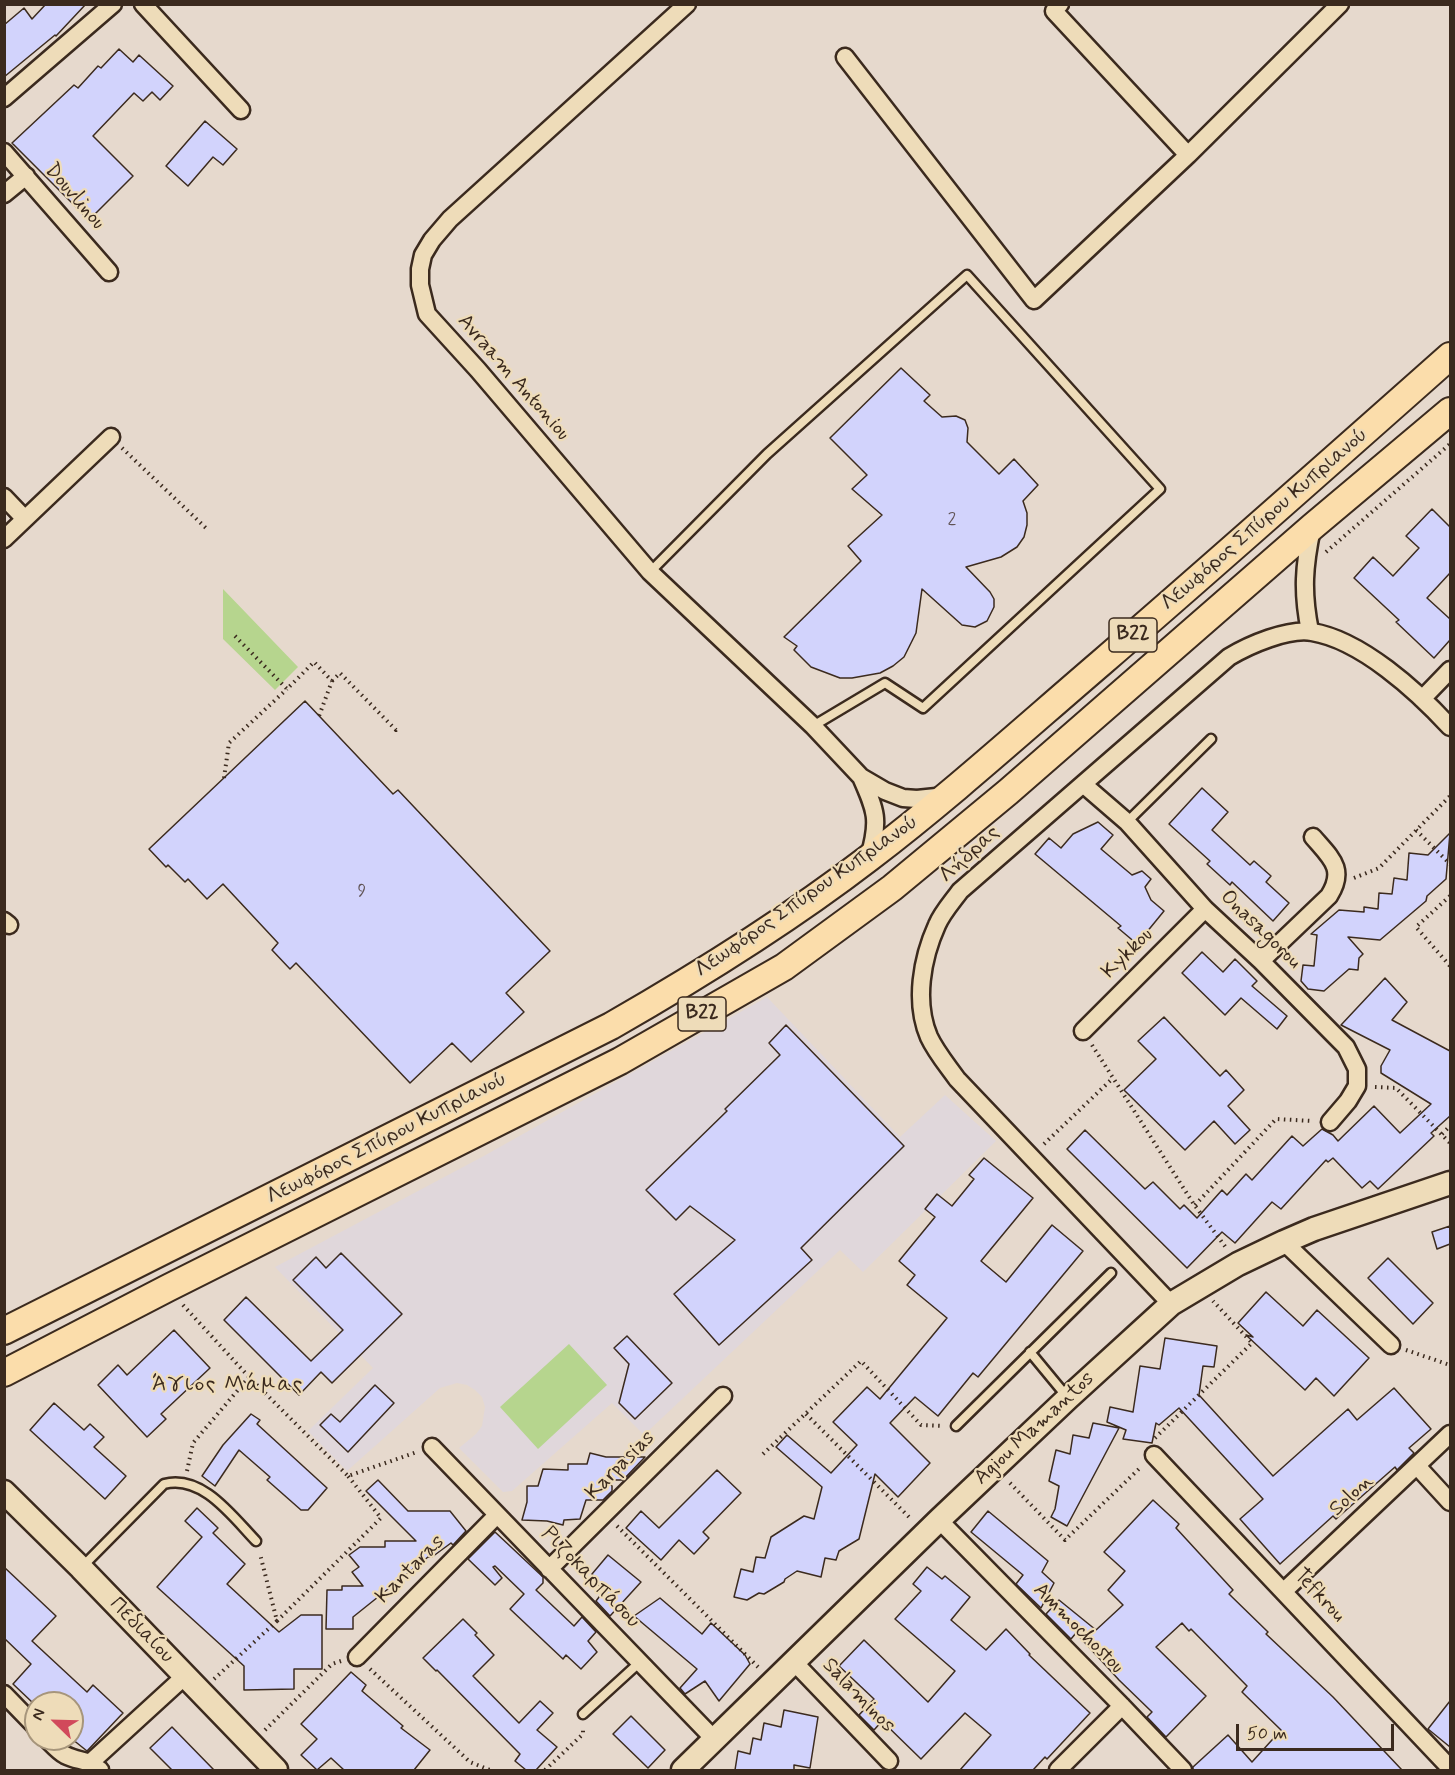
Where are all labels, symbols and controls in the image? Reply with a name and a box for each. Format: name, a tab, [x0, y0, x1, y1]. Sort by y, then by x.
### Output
street label: Douvlinou	[38, 159, 110, 235]
street label: Avraam Antoniou	[451, 310, 575, 446]
street label: Λεωφόρος Σπύρου Κυπριανού	[1156, 423, 1374, 617]
house number: 2	[948, 509, 956, 531]
road number: B22	[1109, 618, 1157, 652]
street label: Λεωφόρος Σπύρου Κυπριανού	[691, 810, 923, 984]
street label: Λήδρας	[935, 821, 1005, 889]
house number: 9	[358, 881, 366, 903]
street label: Onasagorou	[1214, 885, 1306, 975]
street label: Kykkou	[1097, 923, 1159, 985]
road number: B22	[678, 997, 726, 1031]
street label: Λεωφόρος Σπύρου Κυπριανού	[263, 1067, 511, 1211]
street label: Agiou Mamantos	[970, 1367, 1100, 1491]
district label: Άγιος Μάμας	[152, 1372, 304, 1398]
street label: Karpasias	[581, 1426, 661, 1506]
street label: Solon	[1325, 1469, 1379, 1523]
street label: Ριζοκαρπάσου	[535, 1522, 645, 1634]
street label: Kantaras	[371, 1530, 451, 1610]
street label: Tefkrou	[1288, 1564, 1350, 1628]
street label: Ammochostou	[1027, 1578, 1129, 1680]
street label: Πεδιαίου	[103, 1593, 179, 1669]
street label: Salaminos	[816, 1653, 900, 1739]
north arrow	[24, 1691, 84, 1751]
text: N	[27, 1706, 51, 1724]
scale bar	[1239, 1712, 1396, 1750]
text: 50 m	[1247, 1722, 1287, 1746]

